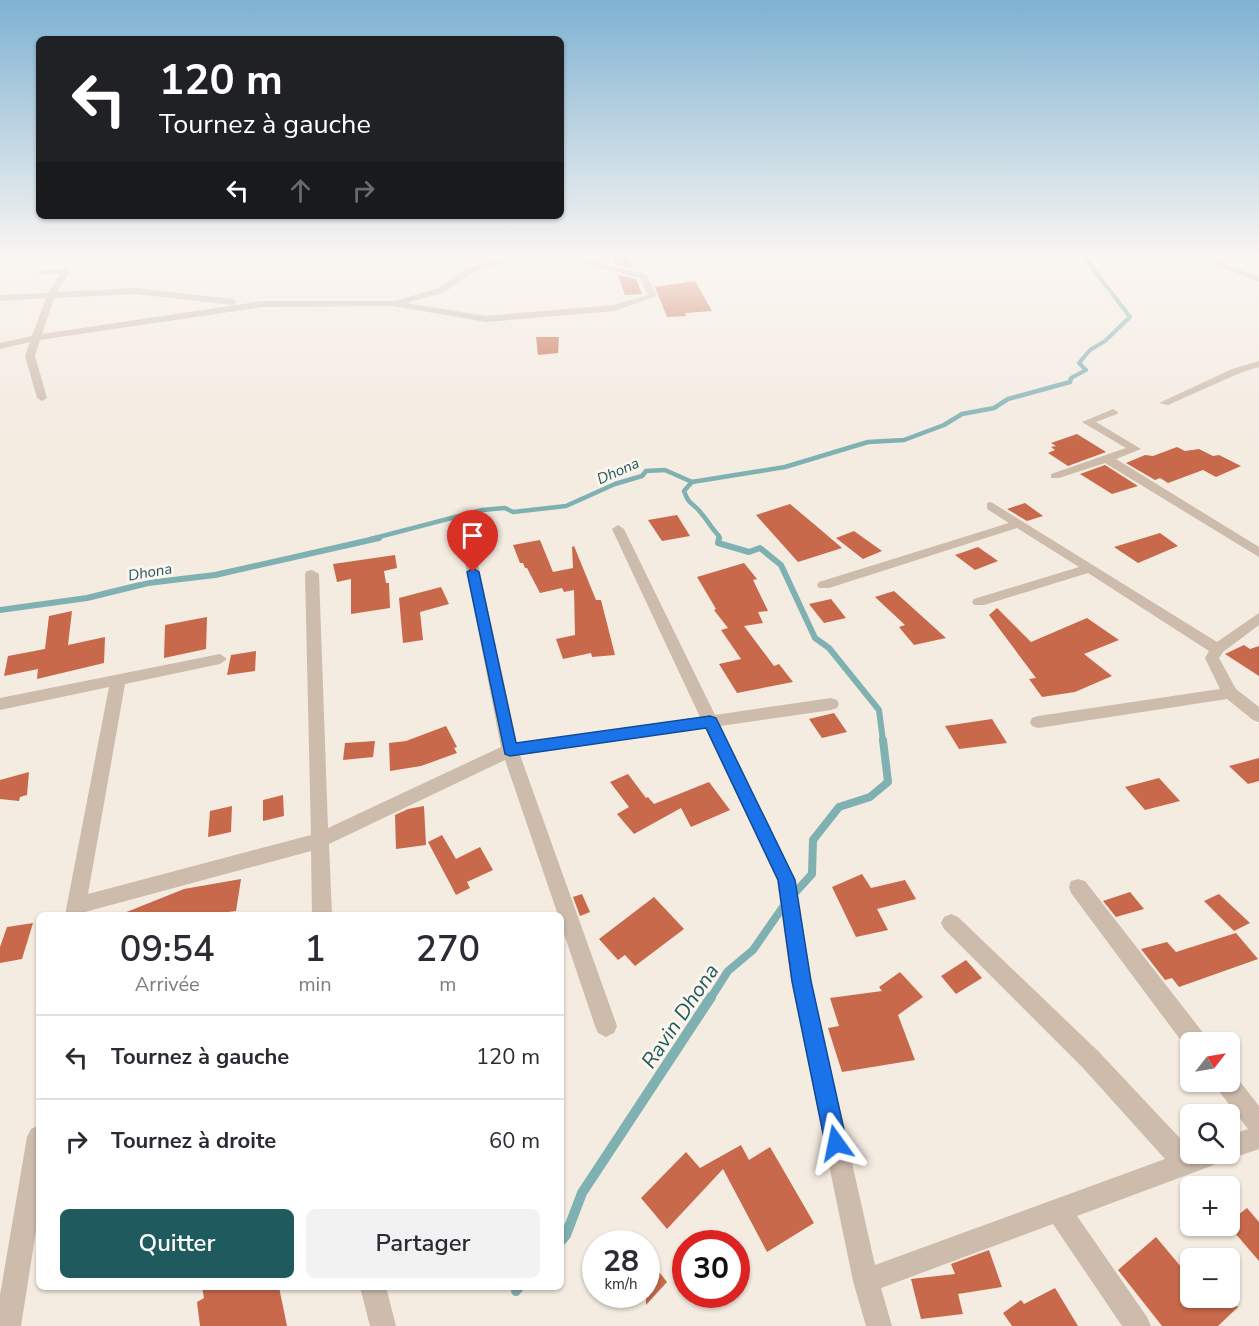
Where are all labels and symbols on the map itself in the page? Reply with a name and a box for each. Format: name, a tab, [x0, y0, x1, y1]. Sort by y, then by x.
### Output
water label: Dhona	[594, 453, 642, 489]
pin	[447, 510, 498, 572]
water label: Dhona	[126, 558, 174, 586]
water label: Ravin Dhona	[635, 958, 725, 1074]
north arrow	[1180, 1032, 1240, 1092]
position arrow	[804, 1111, 868, 1175]
speed limit sign: 30	[672, 1230, 750, 1308]

